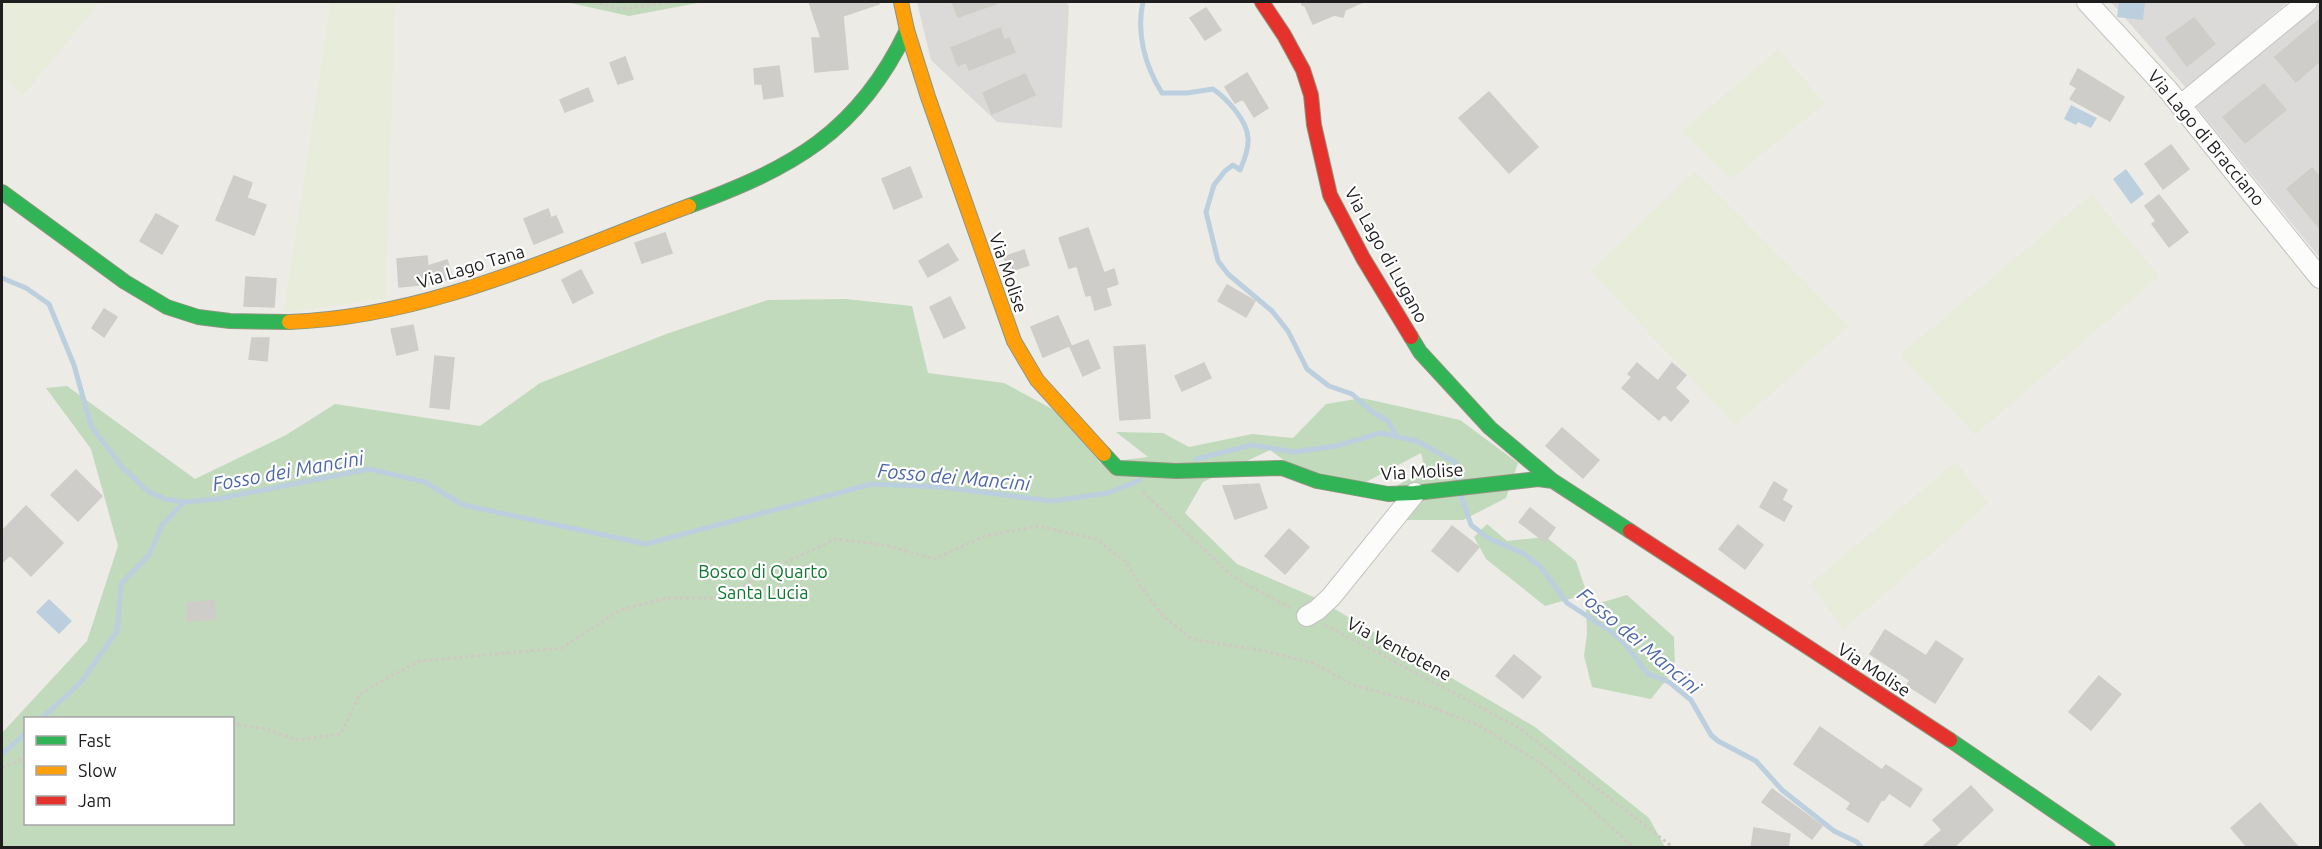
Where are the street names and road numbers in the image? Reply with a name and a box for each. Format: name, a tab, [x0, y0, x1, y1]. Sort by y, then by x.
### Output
street label: Via Lago di Bracciano	[2144, 65, 2269, 209]
street label: Via Lago di Lugano	[1341, 183, 1432, 326]
street label: Via Molise	[986, 230, 1032, 315]
street label: Via Lago Tana	[415, 240, 527, 292]
street label: Via Molise	[1380, 459, 1464, 483]
street label: Via Ventotene	[1344, 612, 1455, 684]
street label: Via Molise	[1834, 638, 1915, 700]

